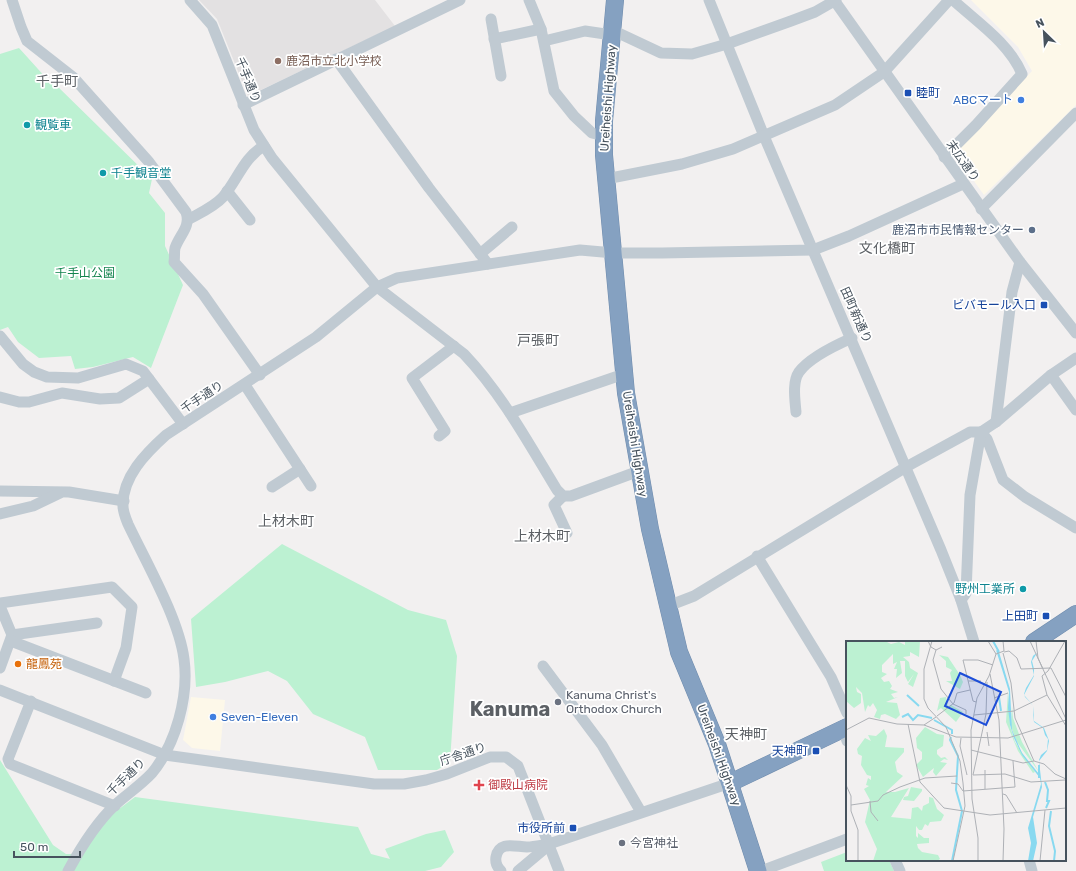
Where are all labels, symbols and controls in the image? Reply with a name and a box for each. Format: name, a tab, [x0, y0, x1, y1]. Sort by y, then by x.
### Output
north arrow	[1024, 12, 1064, 52]
text: N	[1034, 16, 1046, 31]
street label: Ureiheishi Highway	[597, 44, 619, 152]
place label: 鹿沼市立北小学校	[286, 54, 382, 68]
street label: 千手通り	[233, 55, 263, 105]
marker: 鹿沼市立北小学校	[273, 56, 283, 66]
district label: 千手町	[36, 73, 78, 90]
place label: 睦町	[916, 86, 940, 100]
marker: 睦町	[903, 88, 913, 98]
place label: ABCマート	[953, 93, 1013, 107]
marker: ABCマート	[1016, 95, 1026, 105]
place label: 観覧車	[35, 118, 71, 132]
marker: 観覧車	[22, 120, 32, 130]
street label: 末広通り	[943, 137, 983, 185]
place label: 千手観音堂	[111, 166, 171, 180]
marker: 千手観音堂	[98, 168, 108, 178]
place label: 鹿沼市市民情報センター	[892, 223, 1024, 237]
marker: 鹿沼市市民情報センター	[1027, 225, 1037, 235]
district label: 文化橋町	[859, 240, 915, 257]
park label: 千手山公園	[55, 266, 115, 280]
street label: 田町新通り	[837, 285, 875, 345]
place label: ビバモール入口	[952, 298, 1036, 312]
marker: ビバモール入口	[1039, 300, 1049, 310]
district label: 戸張町	[517, 332, 559, 349]
street label: 千手通り	[178, 378, 226, 416]
street label: Ureiheishi Highway	[620, 390, 650, 498]
district label: 上材木町	[258, 513, 314, 530]
district label: 上材木町	[514, 528, 570, 545]
place label: 野州工業所	[955, 582, 1015, 596]
marker: 野州工業所	[1018, 584, 1028, 594]
place label: 上田町	[1002, 609, 1038, 623]
marker: 上田町	[1041, 611, 1051, 621]
inset map	[846, 641, 1066, 861]
place label: 龍鳳苑	[26, 657, 62, 671]
marker: 龍鳳苑	[13, 659, 23, 669]
place label: Kanuma Christ's Orthodox Church	[566, 688, 662, 716]
district label: Kanuma	[470, 697, 550, 721]
marker: Kanuma Christ's Orthodox Church	[553, 697, 563, 707]
street label: Ureiheishi Highway	[694, 702, 744, 808]
place label: Seven-Eleven	[221, 710, 298, 724]
marker: Seven-Eleven	[208, 712, 218, 722]
district label: 天神町	[725, 726, 767, 743]
street label: 庁舎通り	[438, 740, 488, 768]
place label: 天神町	[772, 744, 808, 758]
marker: 天神町	[811, 746, 821, 756]
street label: 千手通り	[104, 755, 148, 799]
place label: 御殿山病院	[488, 778, 548, 792]
marker: 御殿山病院	[473, 779, 485, 791]
place label: 市役所前	[517, 821, 565, 835]
marker: 市役所前	[568, 823, 578, 833]
scale bar	[14, 833, 80, 859]
place label: 今宮神社	[630, 836, 678, 850]
marker: 今宮神社	[617, 838, 627, 848]
text: 50 m	[20, 840, 48, 854]

